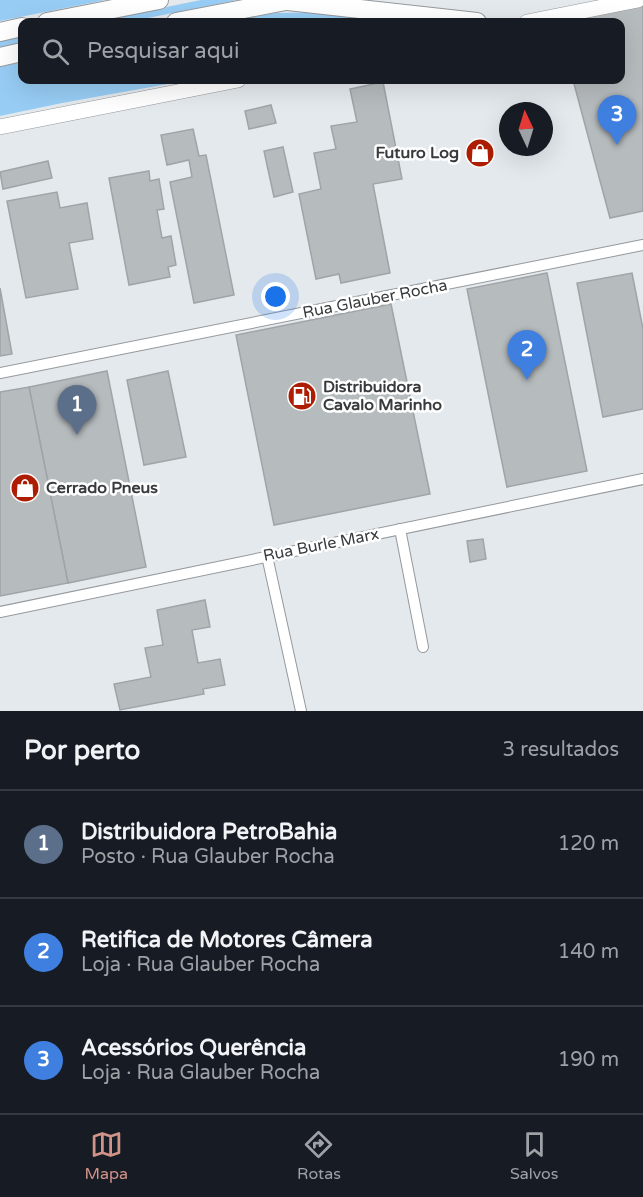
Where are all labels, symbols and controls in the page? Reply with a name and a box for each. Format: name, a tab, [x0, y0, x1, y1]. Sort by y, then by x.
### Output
search box	[18, 18, 625, 84]
icon: search	[39, 35, 72, 68]
text: Pesquisar aqui	[87, 38, 239, 64]
pin: 3	[598, 96, 636, 145]
north arrow	[499, 102, 553, 156]
shop icon: Futuro Log	[464, 137, 496, 169]
place label: Futuro Log	[375, 143, 459, 163]
street label: Rua Glauber Rocha	[301, 275, 449, 323]
your location	[261, 282, 290, 311]
pin: 2	[508, 330, 546, 380]
place label: Distribuidora Cavalo Marinho	[323, 377, 442, 415]
fuel station icon: Distribuidora Cavalo Marinho	[286, 380, 318, 412]
pin: 1	[58, 386, 97, 435]
shop icon: Cerrado Pneus	[9, 472, 41, 504]
place label: Cerrado Pneus	[46, 478, 158, 498]
street label: Rua Burle Marx	[261, 524, 381, 566]
text: Por perto	[24, 735, 140, 766]
text: 3 resultados	[503, 738, 619, 762]
text: Distribuidora PetroBahia	[81, 819, 337, 845]
text: 1	[37, 832, 50, 856]
text: 120 m	[558, 832, 619, 856]
text: Posto · Rua Glauber Rocha	[81, 845, 335, 869]
text: Retifica de Motores Câmera	[81, 927, 373, 953]
text: 2	[37, 940, 50, 964]
text: 140 m	[558, 940, 619, 964]
text: Loja · Rua Glauber Rocha	[81, 953, 320, 977]
text: Acessórios Querência	[81, 1035, 306, 1061]
text: 3	[37, 1048, 50, 1072]
text: 190 m	[558, 1048, 619, 1072]
text: Loja · Rua Glauber Rocha	[81, 1061, 320, 1085]
tab: Mapa	[85, 1128, 128, 1184]
tab: Rotas	[297, 1128, 341, 1184]
tab: Salvos	[510, 1128, 559, 1184]

